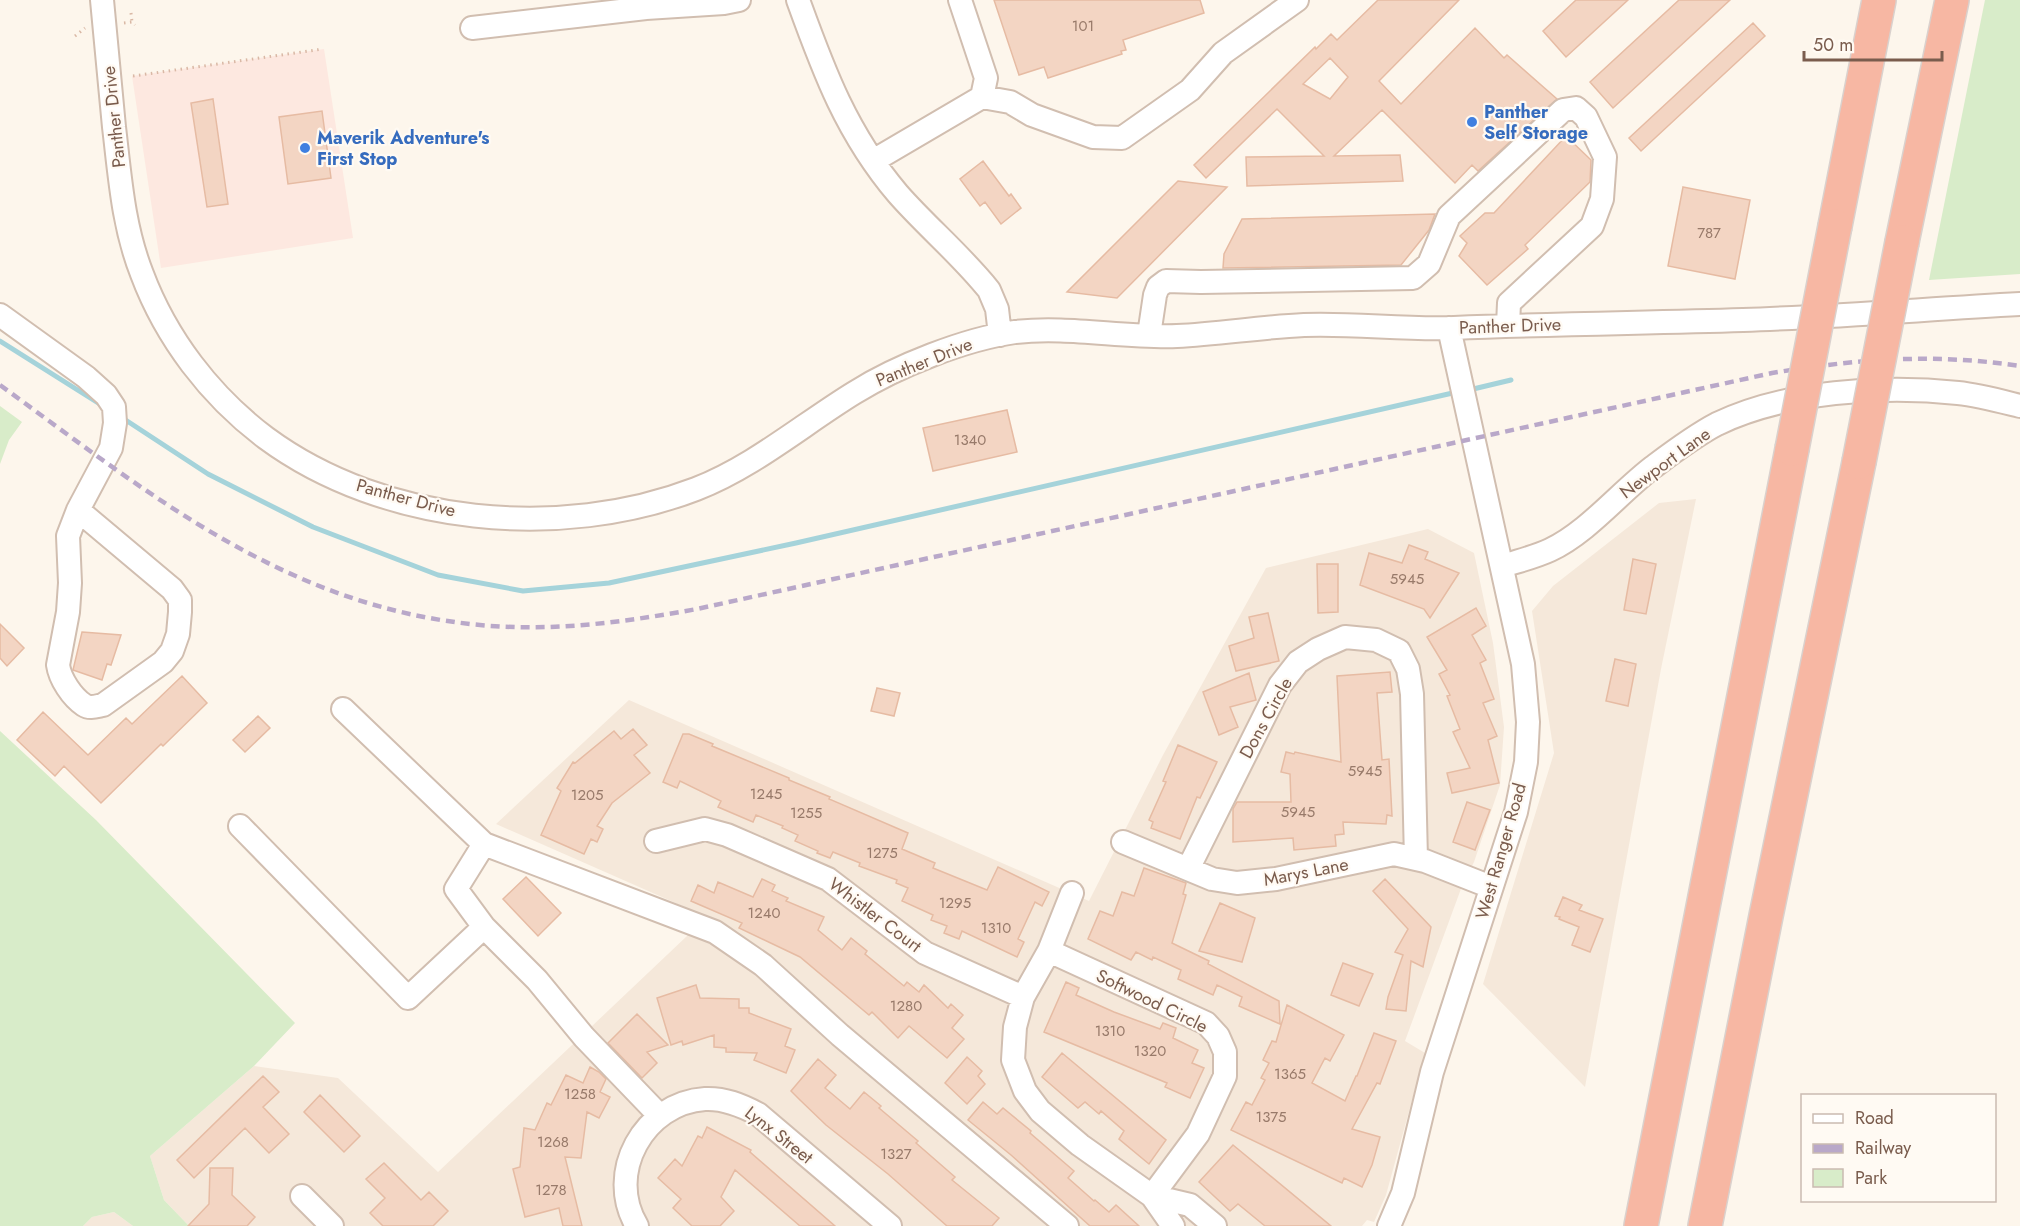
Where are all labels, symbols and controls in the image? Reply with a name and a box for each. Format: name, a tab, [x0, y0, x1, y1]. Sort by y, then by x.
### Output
house number: 101	[1072, 15, 1094, 37]
scale bar	[1804, 24, 1942, 62]
text: 50 m	[1813, 32, 1853, 58]
street label: Panther Drive	[96, 65, 132, 169]
place label: Panther Self Storage	[1484, 99, 1588, 146]
marker: Panther Self Storage	[1465, 115, 1479, 129]
place label: Maverik Adventure's First Stop	[317, 125, 489, 172]
marker: Maverik Adventure's First Stop	[298, 141, 312, 155]
house number: 787	[1697, 222, 1721, 244]
street label: Panther Drive	[1459, 311, 1561, 341]
street label: Panther Drive	[872, 331, 976, 393]
street label: Newport Lane	[1614, 421, 1716, 505]
house number: 1340	[954, 429, 986, 451]
street label: Panther Drive	[353, 472, 459, 524]
house number: 5945	[1390, 568, 1424, 590]
street label: Dons Circle	[1233, 673, 1299, 763]
house number: 5945	[1348, 760, 1382, 782]
street label: West Ranger Road	[1469, 780, 1533, 922]
house number: 1245	[750, 783, 782, 805]
house number: 1205	[571, 784, 603, 806]
house number: 5945	[1281, 801, 1315, 823]
house number: 1255	[790, 802, 822, 824]
house number: 1275	[866, 842, 898, 864]
street label: Marys Lane	[1261, 851, 1351, 893]
street label: Whistler Court	[823, 871, 928, 959]
house number: 1295	[939, 892, 971, 914]
house number: 1240	[747, 902, 781, 924]
house number: 1310	[981, 917, 1011, 939]
street label: Softwood Circle	[1092, 963, 1212, 1039]
house number: 1280	[890, 995, 922, 1017]
house number: 1310	[1095, 1020, 1125, 1042]
house number: 1320	[1134, 1040, 1166, 1062]
house number: 1365	[1274, 1063, 1306, 1085]
house number: 1258	[564, 1083, 596, 1105]
legend	[1801, 1094, 1996, 1202]
street label: Lynx Street	[739, 1100, 819, 1170]
text: Road	[1855, 1105, 1894, 1131]
house number: 1375	[1255, 1106, 1287, 1128]
house number: 1268	[537, 1131, 569, 1153]
text: Railway	[1855, 1135, 1911, 1161]
house number: 1327	[880, 1143, 912, 1165]
text: Park	[1855, 1165, 1887, 1191]
house number: 1278	[535, 1179, 567, 1201]

